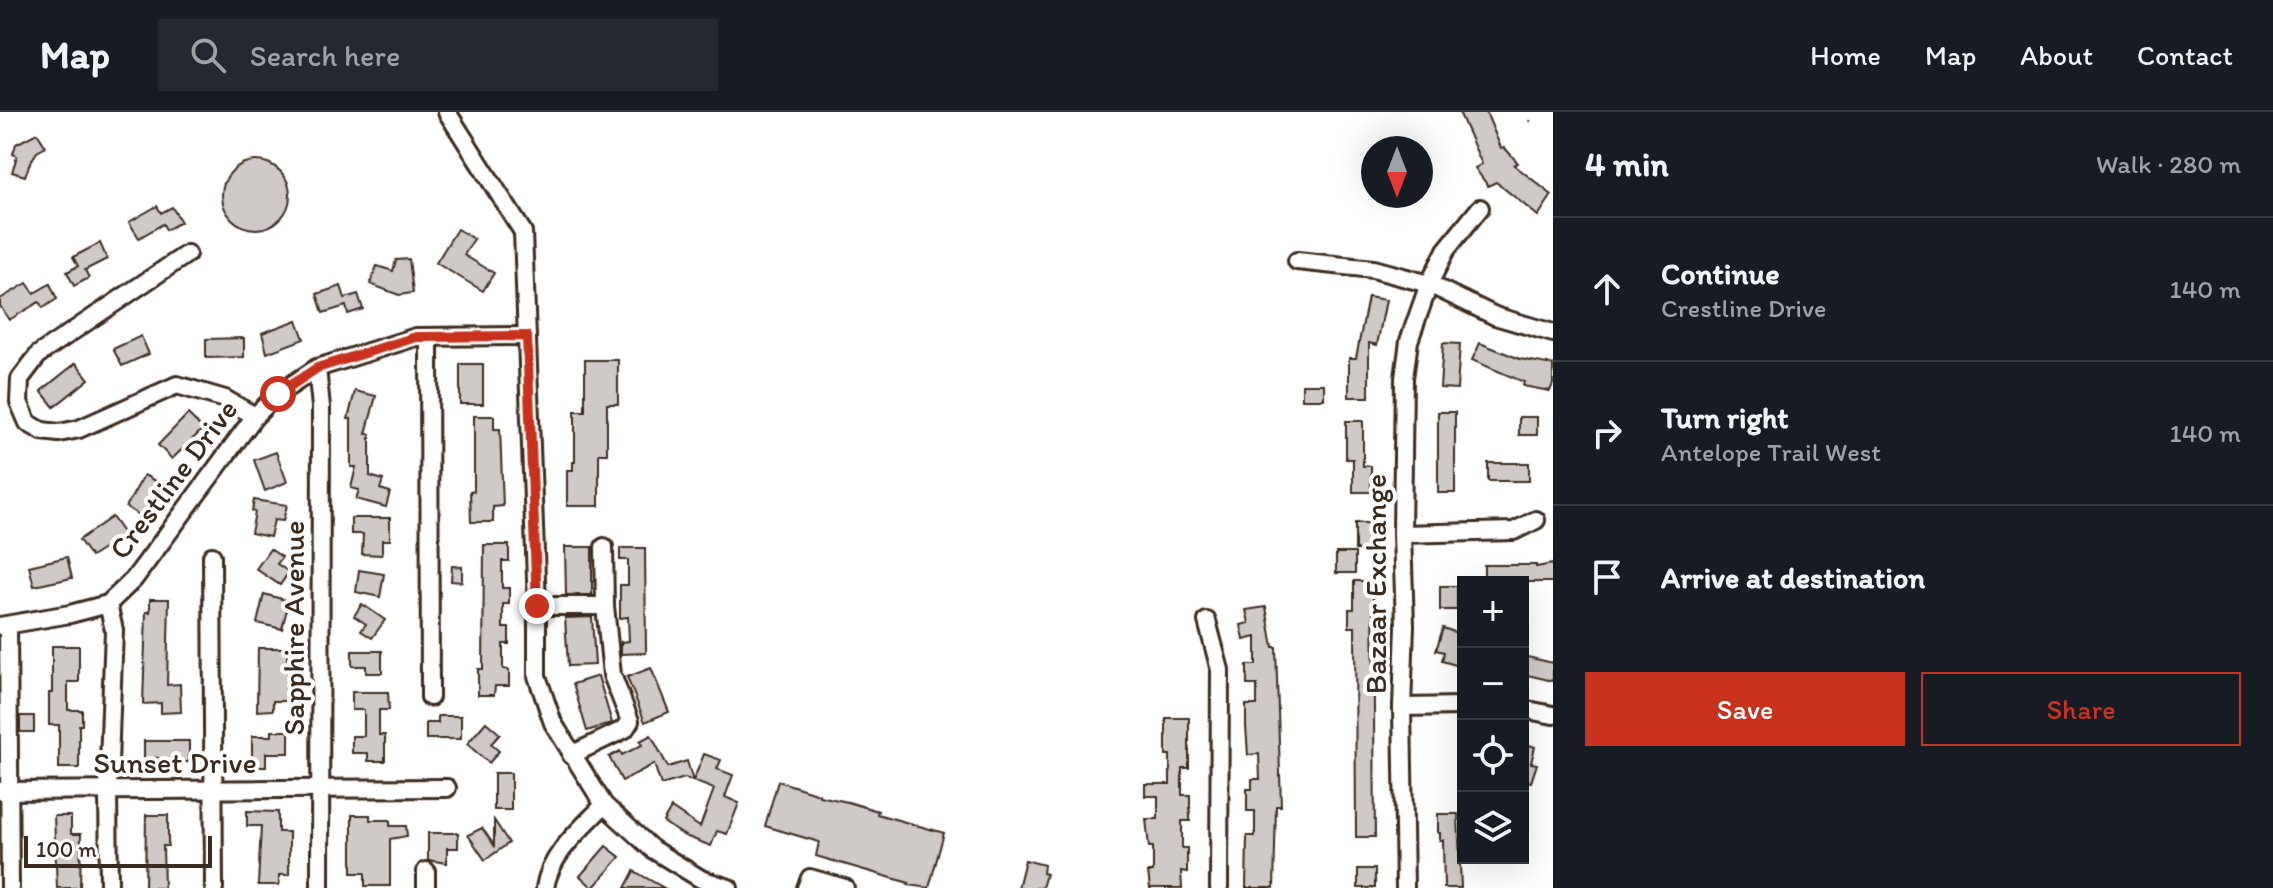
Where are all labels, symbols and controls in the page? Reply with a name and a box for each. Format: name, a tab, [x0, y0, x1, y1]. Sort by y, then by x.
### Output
search box	[158, 19, 718, 91]
text: Map	[40, 32, 110, 78]
icon: search	[186, 33, 230, 77]
text: Search here	[250, 37, 400, 74]
text: Home	[1810, 38, 1881, 72]
text: Map	[1925, 38, 1976, 72]
text: About	[2020, 38, 2093, 72]
text: Contact	[2137, 38, 2233, 72]
north arrow	[1361, 136, 1433, 208]
text: 4 min	[1585, 144, 1669, 185]
text: Walk · 280 m	[2096, 148, 2241, 180]
text: Continue	[1661, 255, 1780, 292]
icon: ahead	[1585, 267, 1629, 311]
text: 140 m	[2170, 273, 2241, 305]
text: Crestline Drive	[1661, 292, 1826, 324]
route start	[260, 376, 296, 412]
street label: Crestline Drive	[101, 392, 245, 566]
text: Turn right	[1661, 399, 1789, 436]
icon: right	[1585, 411, 1629, 455]
text: 140 m	[2170, 417, 2241, 449]
text: Antelope Trail West	[1661, 436, 1881, 468]
street label: Bazaar Exchange	[1357, 474, 1394, 694]
street label: Sapphire Avenue	[275, 520, 312, 736]
icon: arrive	[1585, 555, 1629, 599]
text: Arrive at destination	[1661, 559, 1925, 596]
map controls	[1457, 576, 1529, 864]
button: +	[1457, 576, 1529, 648]
route end	[519, 588, 555, 624]
button: −	[1457, 648, 1529, 720]
button: Save	[1585, 672, 1905, 746]
button: Share	[1921, 672, 2241, 746]
button: locate	[1457, 720, 1529, 792]
street label: Sunset Drive	[93, 744, 257, 781]
button: layers	[1457, 792, 1529, 864]
scale bar	[24, 832, 212, 868]
text: 100 m	[36, 836, 97, 863]

